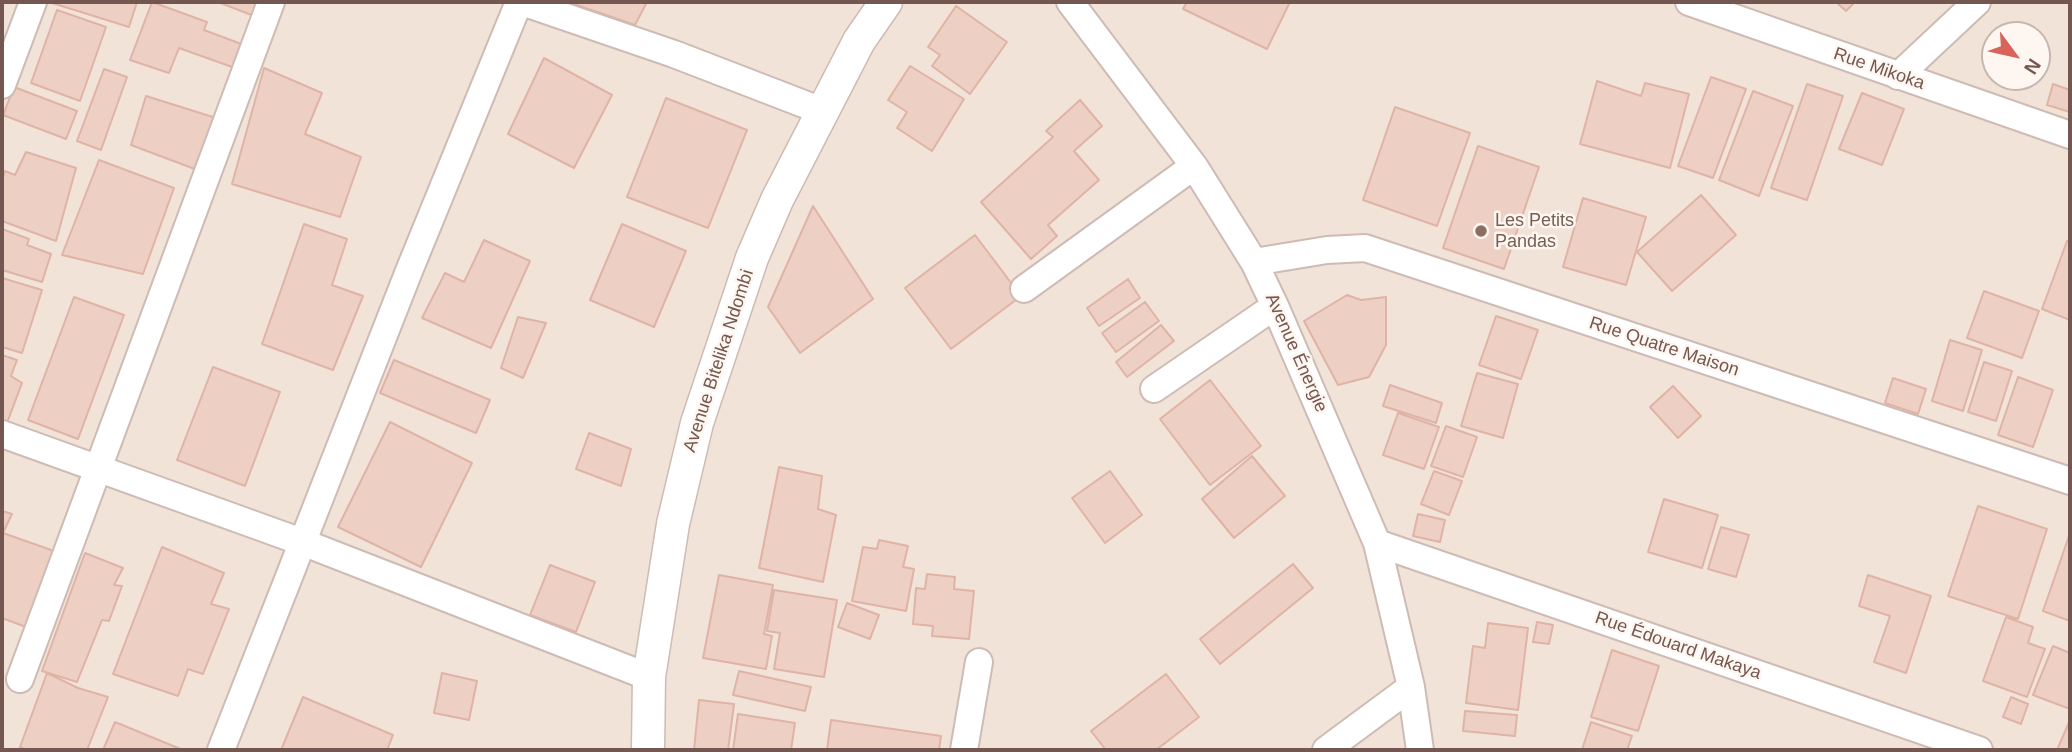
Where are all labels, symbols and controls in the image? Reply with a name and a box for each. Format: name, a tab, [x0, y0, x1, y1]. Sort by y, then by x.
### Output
north arrow	[1981, 21, 2051, 91]
street label: Rue Mikoka	[1831, 43, 1927, 95]
text: N	[2020, 55, 2045, 78]
place label: Les Petits Pandas	[1495, 210, 1574, 252]
marker: Les Petits Pandas	[1473, 223, 1489, 239]
street label: Avenue Bitelika Ndombi	[679, 267, 759, 455]
street label: Avenue Énergie	[1260, 290, 1332, 416]
street label: Rue Quatre Maison	[1586, 313, 1742, 381]
street label: Rue Édouard Makaya	[1592, 607, 1764, 685]

